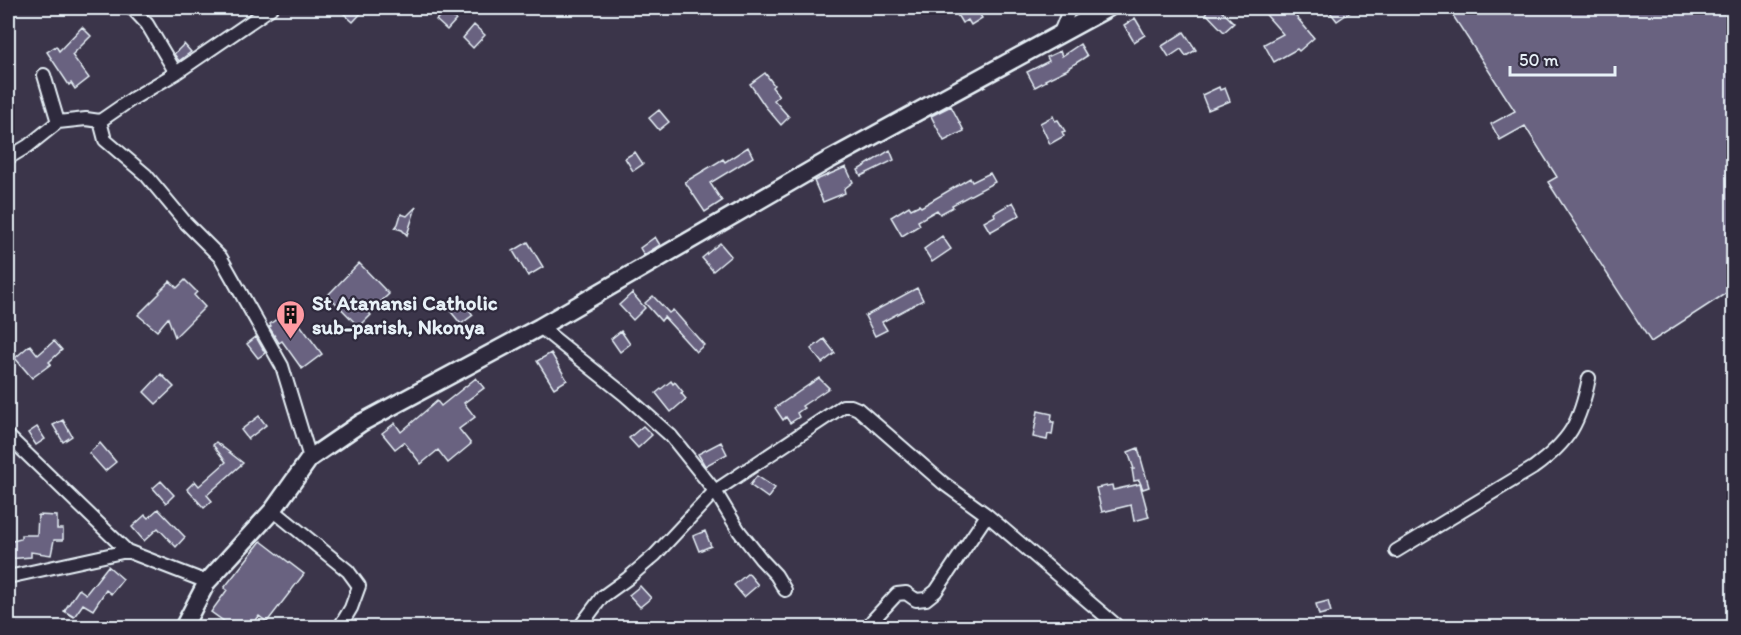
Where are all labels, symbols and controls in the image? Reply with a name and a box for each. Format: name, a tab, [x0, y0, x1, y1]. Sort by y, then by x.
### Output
scale bar	[1510, 39, 1615, 77]
text: 50 m	[1519, 49, 1559, 71]
place label: St Atanansi Catholic sub-parish, Nkonya	[312, 290, 498, 340]
building icon: St Atanansi Catholic sub-parish, Nkonya	[275, 298, 307, 340]

